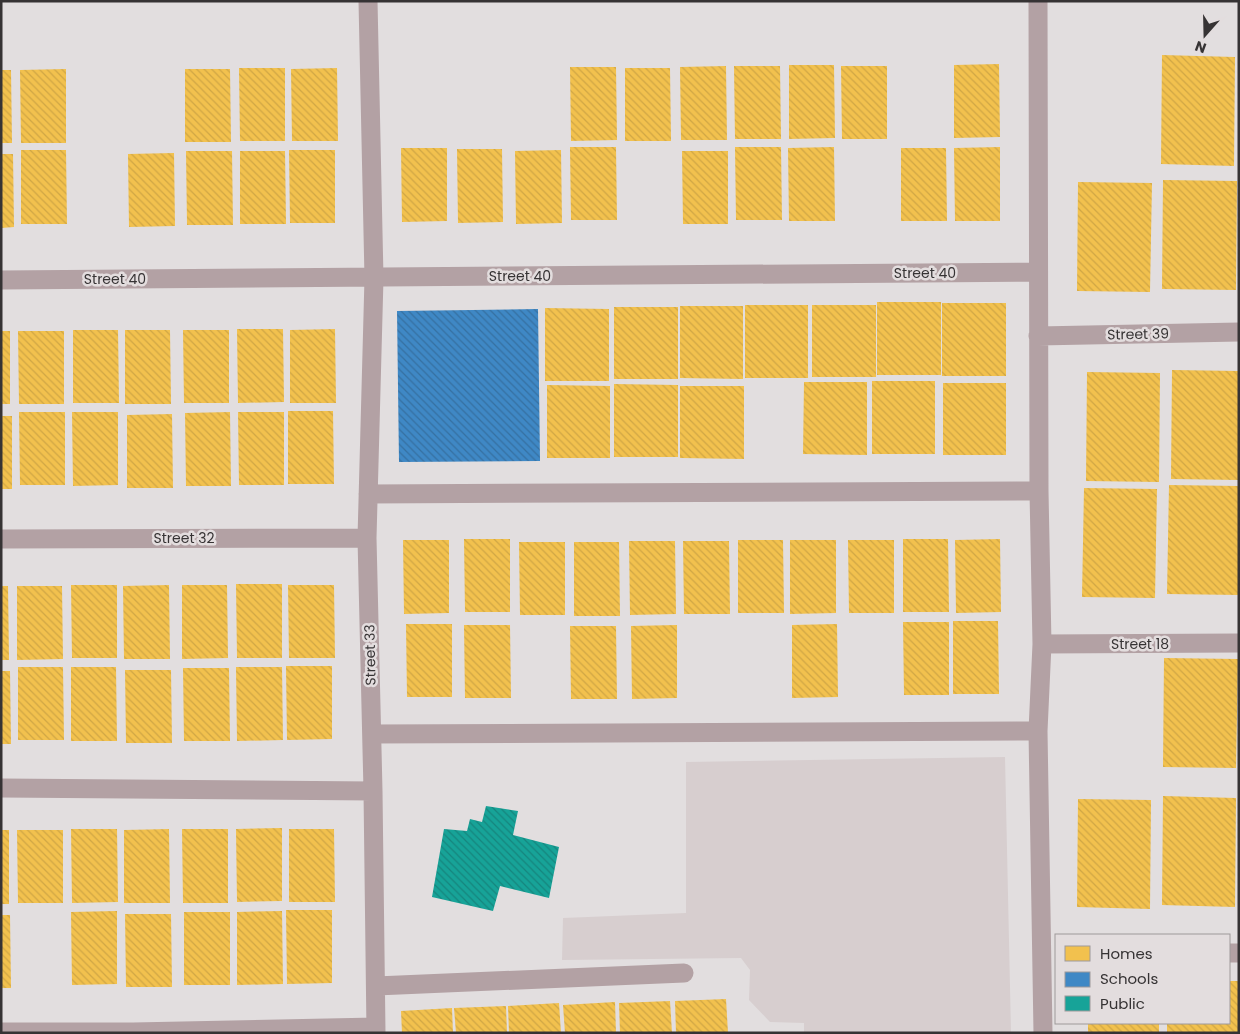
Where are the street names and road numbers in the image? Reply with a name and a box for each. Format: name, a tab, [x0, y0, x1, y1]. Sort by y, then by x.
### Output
street label: Street 40	[894, 263, 956, 283]
street label: Street 40	[489, 266, 551, 286]
street label: Street 40	[84, 269, 146, 289]
street label: Street 39	[1107, 323, 1169, 345]
street label: Street 32	[153, 528, 215, 548]
street label: Street 33	[359, 624, 381, 686]
street label: Street 18	[1111, 634, 1169, 654]

